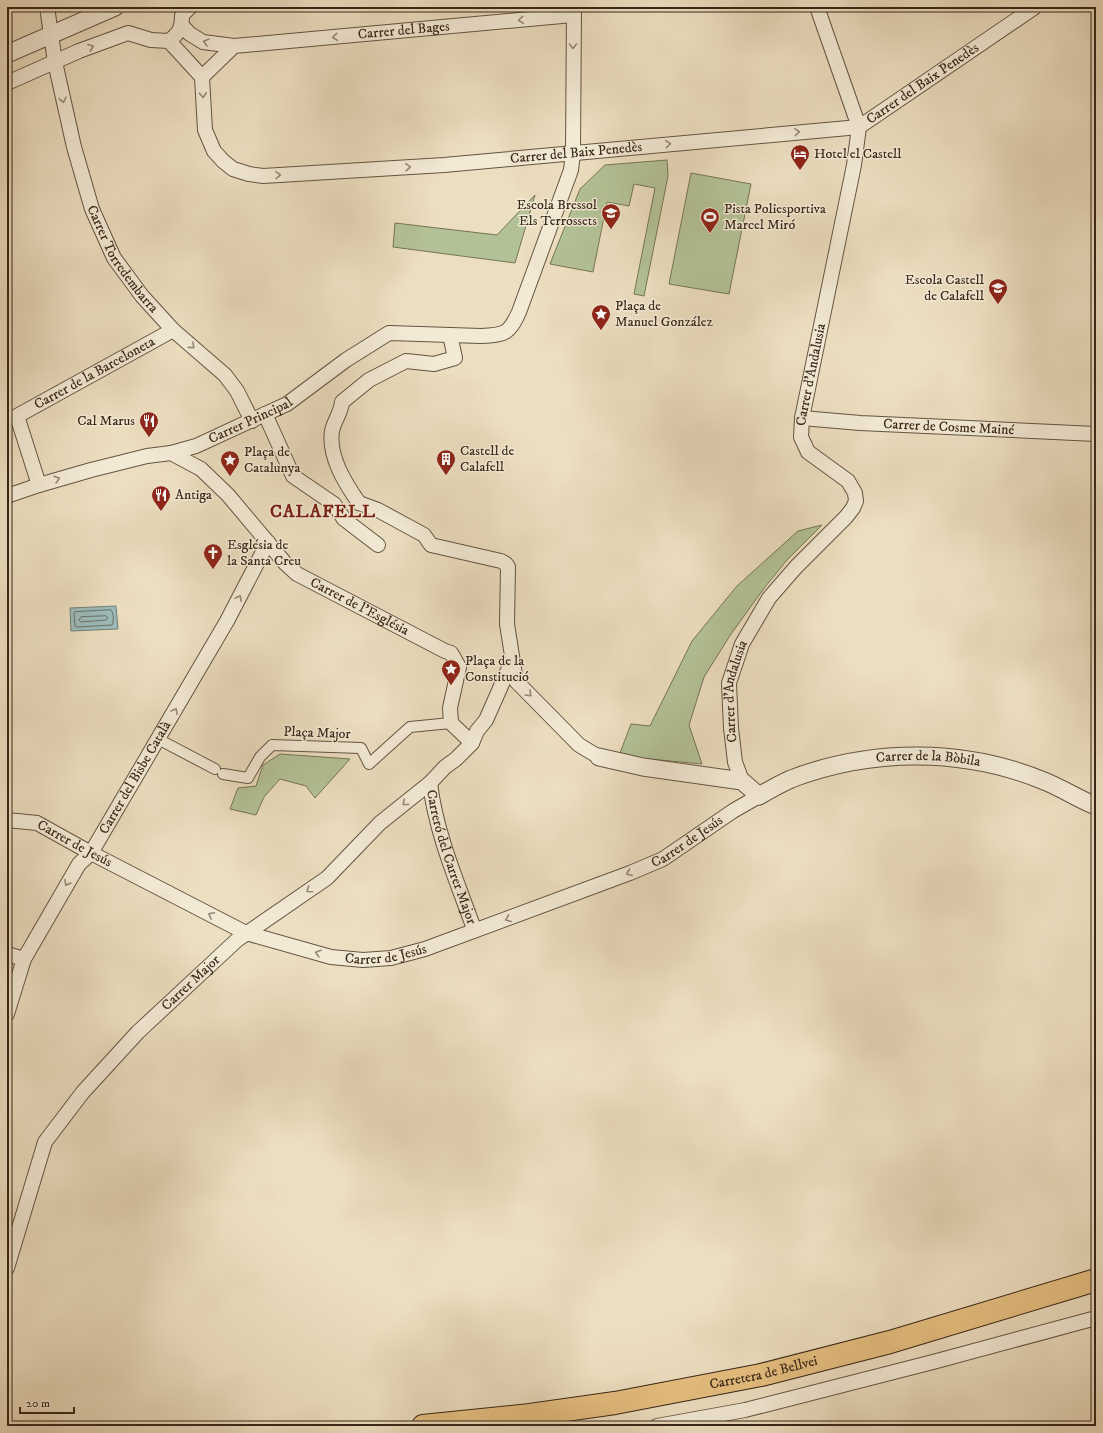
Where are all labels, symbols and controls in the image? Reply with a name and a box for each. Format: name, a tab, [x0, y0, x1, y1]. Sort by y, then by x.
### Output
one-way arrow	[518, 15, 524, 24]
street label: Carrer del Bages	[357, 17, 451, 44]
one-way arrow	[332, 32, 338, 41]
one-way arrow	[202, 38, 209, 46]
street label: Carrer del Baix Penedès	[863, 39, 983, 128]
one-way arrow	[87, 43, 94, 52]
one-way arrow	[569, 43, 577, 49]
one-way arrow	[199, 92, 207, 98]
one-way arrow	[59, 97, 67, 103]
one-way arrow	[794, 128, 800, 137]
street label: Carrer del Baix Penedès	[509, 138, 643, 168]
one-way arrow	[665, 140, 671, 149]
hotel icon: Hotel el Castell	[789, 143, 811, 171]
place label: Hotel el Castell	[814, 145, 902, 163]
one-way arrow	[405, 162, 411, 171]
one-way arrow	[276, 171, 282, 179]
place label: Escola Bressol Els Terrossets	[516, 196, 598, 230]
place label: Pista Poliesportiva Marcel Miró	[724, 200, 826, 234]
street label: Carrer Torredembarra	[82, 202, 162, 317]
school or university icon: Escola Bressol Els Terrossets	[600, 202, 622, 230]
sports icon: Pista Poliesportiva Marcel Miró	[699, 206, 721, 234]
place label: Escola Castell de Calafell	[905, 271, 985, 305]
school or university icon: Escola Castell de Calafell	[987, 277, 1009, 305]
place label: Plaça de Manuel González	[615, 297, 713, 331]
place icon: Plaça de Manuel González	[590, 303, 612, 331]
street label: Carrer d'Andalusia	[793, 322, 830, 426]
street label: Carrer de la Barceloneta	[31, 333, 158, 414]
one-way arrow	[187, 341, 194, 348]
street label: Carrer Principal	[206, 393, 297, 448]
restaurant icon: Cal Marus	[138, 410, 160, 438]
place label: Cal Marus	[77, 412, 135, 430]
street label: Carrer de Cosme Mainé	[883, 415, 1015, 439]
place label: Castell de Calafell	[460, 442, 515, 476]
place label: Plaça de Catalunya	[244, 443, 300, 477]
building icon: Castell de Calafell	[435, 448, 457, 476]
place icon: Plaça de Catalunya	[219, 449, 241, 477]
one-way arrow	[54, 475, 61, 484]
restaurant icon: Antiga	[150, 484, 172, 512]
place label: Antiga	[175, 486, 212, 504]
district label: CALAFELL	[270, 501, 376, 523]
place label: Església de la Santa Creu	[227, 536, 301, 570]
church icon: Església de la Santa Creu	[202, 542, 224, 570]
street label: Carrer de l'Església	[307, 573, 412, 640]
one-way arrow	[234, 594, 241, 602]
street label: Carrer d'Andalusia	[720, 636, 752, 744]
place label: Plaça de la Constitució	[465, 652, 529, 686]
place icon: Plaça de la Constitució	[440, 658, 462, 686]
one-way arrow	[524, 689, 532, 697]
one-way arrow	[170, 708, 177, 715]
street label: Carrer del Bisbe Català	[95, 718, 175, 837]
street label: Plaça Major	[283, 723, 352, 743]
street label: Carrer de la Bòbila	[875, 747, 982, 771]
street label: Carreró del Carrer Major	[422, 788, 481, 928]
one-way arrow	[403, 798, 410, 805]
street label: Carrer de Jesús	[648, 811, 727, 872]
street label: Carrer de Jesús	[34, 816, 115, 871]
one-way arrow	[626, 868, 633, 876]
one-way arrow	[65, 879, 72, 886]
one-way arrow	[307, 885, 314, 892]
one-way arrow	[208, 912, 215, 920]
one-way arrow	[504, 914, 511, 922]
street label: Carrer de Jesús	[344, 940, 429, 969]
one-way arrow	[315, 949, 322, 958]
street label: Carrer Major	[158, 951, 225, 1015]
street label: Carretera de Bellvei	[708, 1352, 820, 1394]
scale bar	[20, 1389, 74, 1415]
text: 20 m	[26, 1396, 50, 1411]

